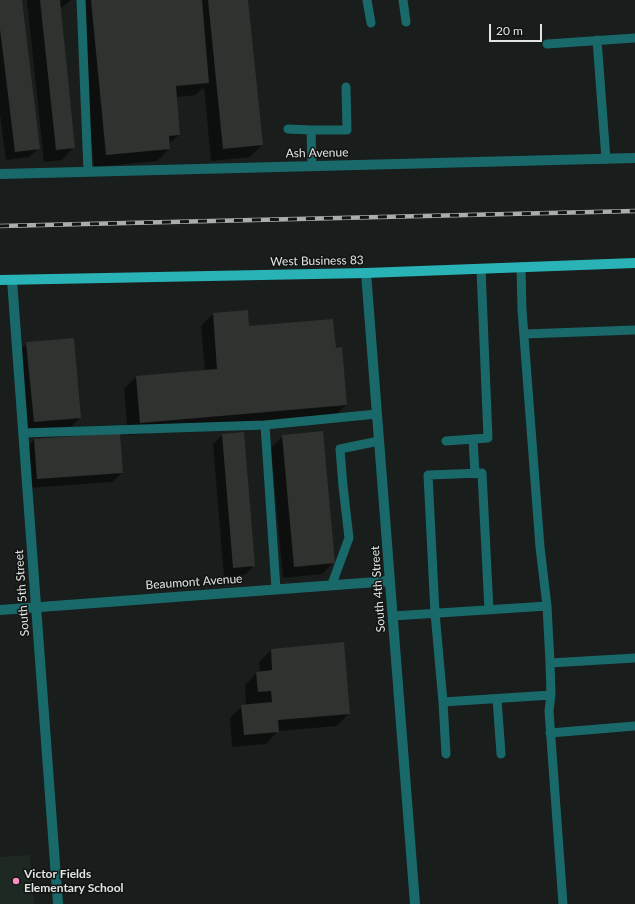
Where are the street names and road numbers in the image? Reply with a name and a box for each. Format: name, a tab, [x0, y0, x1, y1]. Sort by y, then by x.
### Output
street label: Ash Avenue	[285, 145, 349, 161]
street label: West Business 83	[270, 253, 364, 269]
street label: South 4th Street	[368, 545, 388, 633]
street label: South 5th Street	[12, 549, 32, 637]
street label: Beaumont Avenue	[145, 571, 243, 593]

